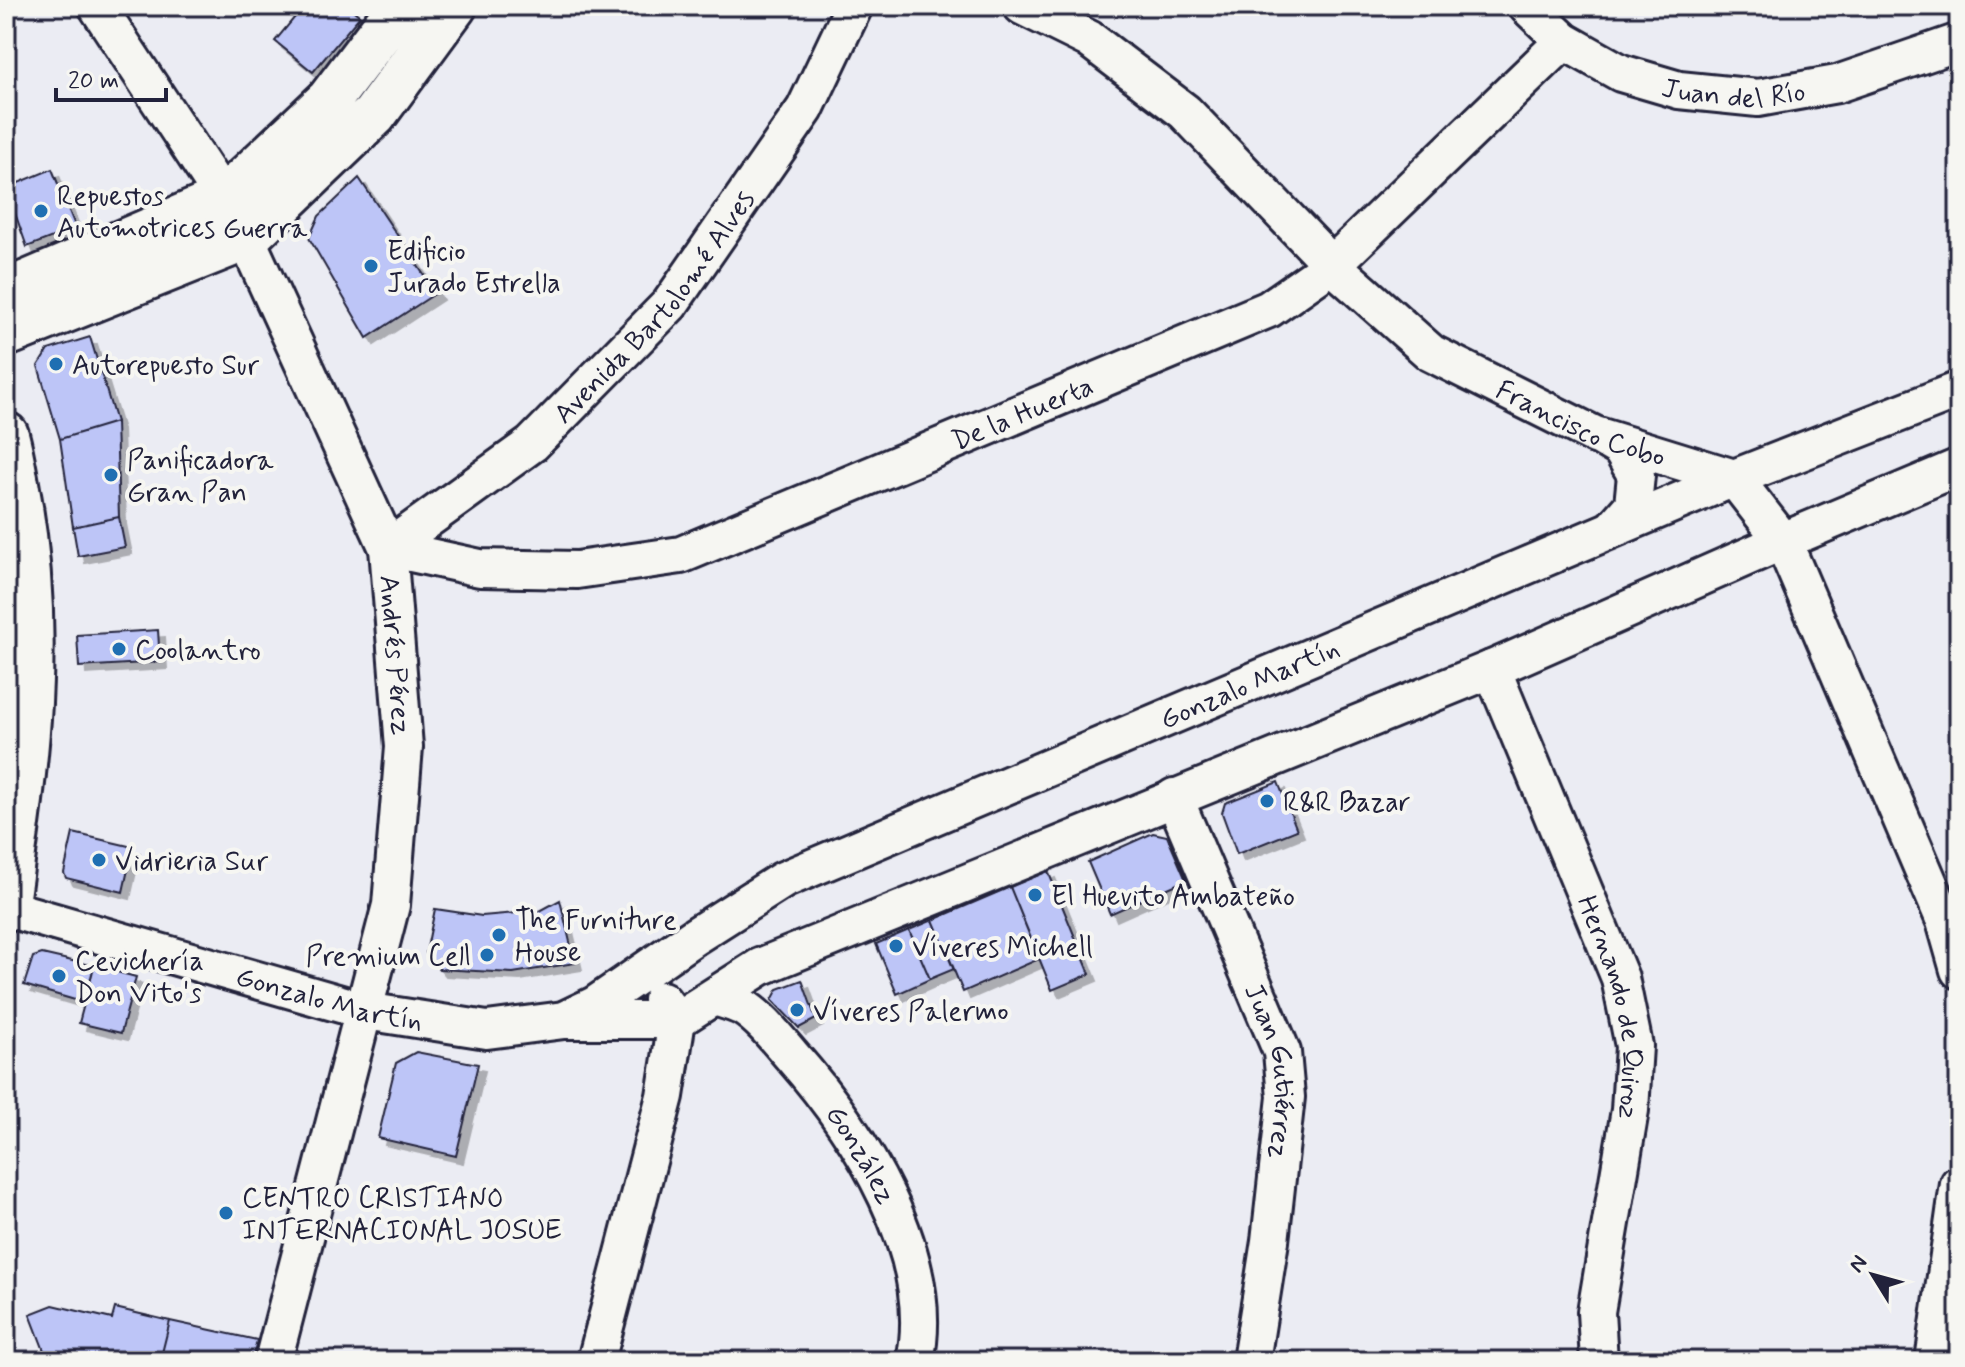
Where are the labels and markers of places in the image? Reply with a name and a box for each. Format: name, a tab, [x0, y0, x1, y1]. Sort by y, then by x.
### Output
place label: Repuestos Automotrices Guerra	[57, 179, 307, 248]
marker: Repuestos Automotrices Guerra	[32, 202, 50, 220]
place label: Edificio Jurado Estrella	[387, 234, 561, 303]
marker: Edificio Jurado Estrella	[362, 257, 380, 275]
place label: Autorepuesto Sur	[72, 348, 260, 385]
marker: Autorepuesto Sur	[47, 355, 65, 373]
place label: Panificadora Gran Pan	[127, 443, 274, 512]
marker: Panificadora Gran Pan	[102, 466, 120, 484]
place label: Coolantro	[135, 633, 261, 670]
marker: Coolantro	[110, 640, 128, 658]
place label: R&R Bazar	[1283, 785, 1410, 822]
marker: R&R Bazar	[1258, 792, 1276, 810]
place label: Vidrieria Sur	[115, 844, 269, 881]
marker: Vidrieria Sur	[90, 851, 108, 869]
place label: El Huevito Ambateño	[1051, 879, 1295, 916]
marker: El Huevito Ambateño	[1026, 886, 1044, 904]
place label: The Furniture House	[515, 903, 677, 972]
marker: The Furniture House	[490, 926, 508, 944]
place label: Víveres Michell	[912, 930, 1093, 967]
marker: Víveres Michell	[887, 937, 905, 955]
place label: Premium Cell	[306, 939, 471, 976]
place label: Cevichería Don Vito's	[75, 944, 204, 1013]
marker: Premium Cell	[478, 946, 496, 964]
marker: Cevichería Don Vito's	[50, 967, 68, 985]
place label: Víveres Palermo	[813, 994, 1009, 1031]
marker: Víveres Palermo	[788, 1001, 806, 1019]
place label: CENTRO CRISTIANO INTERNACIONAL JOSUE	[242, 1181, 562, 1250]
marker: CENTRO CRISTIANO INTERNACIONAL JOSUE	[217, 1204, 235, 1222]

